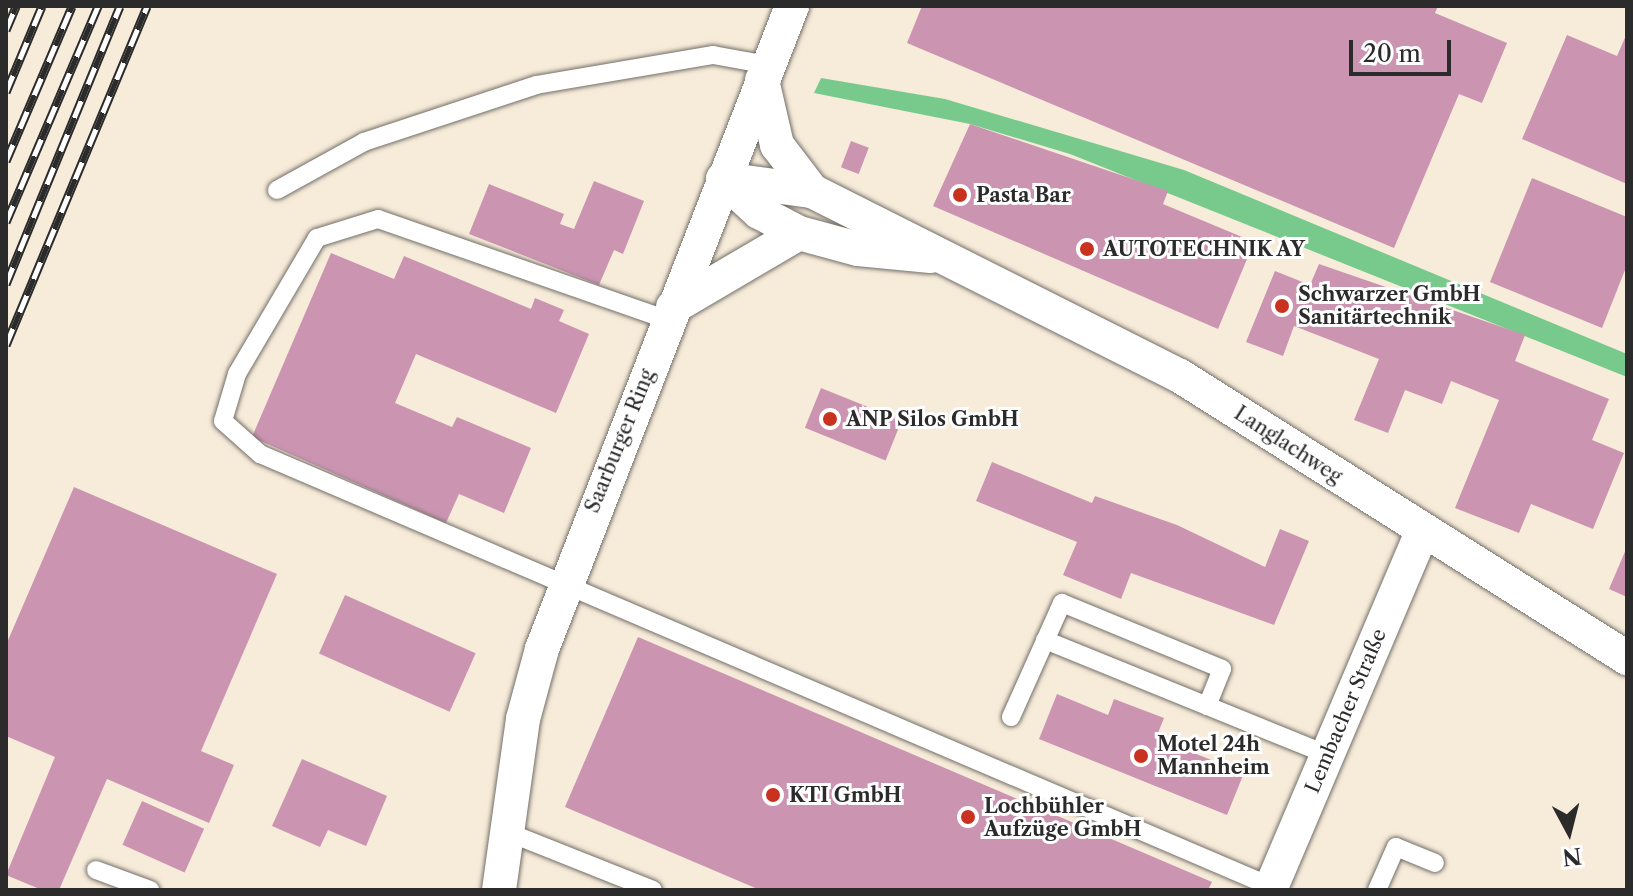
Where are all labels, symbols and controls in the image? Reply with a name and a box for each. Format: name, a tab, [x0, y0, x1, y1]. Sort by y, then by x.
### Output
scale bar	[1353, 24, 1455, 74]
text: 20 m	[1363, 39, 1421, 68]
place label: Pasta Bar	[976, 183, 1071, 207]
marker: Pasta Bar	[951, 186, 969, 204]
place label: AUTOTECHNIK AY	[1103, 237, 1306, 261]
marker: AUTOTECHNIK AY	[1078, 240, 1096, 258]
place label: Schwarzer GmbH Sanitärtechnik	[1298, 282, 1481, 329]
marker: Schwarzer GmbH Sanitärtechnik	[1273, 297, 1291, 315]
street label: Saarburger Ring	[580, 365, 660, 517]
street label: Langlachweg	[1230, 401, 1346, 489]
place label: ANP Silos GmbH	[846, 407, 1019, 431]
marker: ANP Silos GmbH	[821, 410, 839, 428]
street label: Lembacher Straße	[1300, 625, 1392, 797]
place label: Motel 24h Mannheim	[1157, 732, 1270, 779]
marker: Motel 24h Mannheim	[1132, 747, 1150, 765]
place label: KTI GmbH	[789, 783, 902, 807]
marker: KTI GmbH	[764, 786, 782, 804]
north arrow	[1529, 792, 1609, 872]
place label: Lochbühler Aufzüge GmbH	[984, 794, 1141, 841]
marker: Lochbühler Aufzüge GmbH	[959, 808, 977, 826]
text: N	[1561, 842, 1583, 871]

